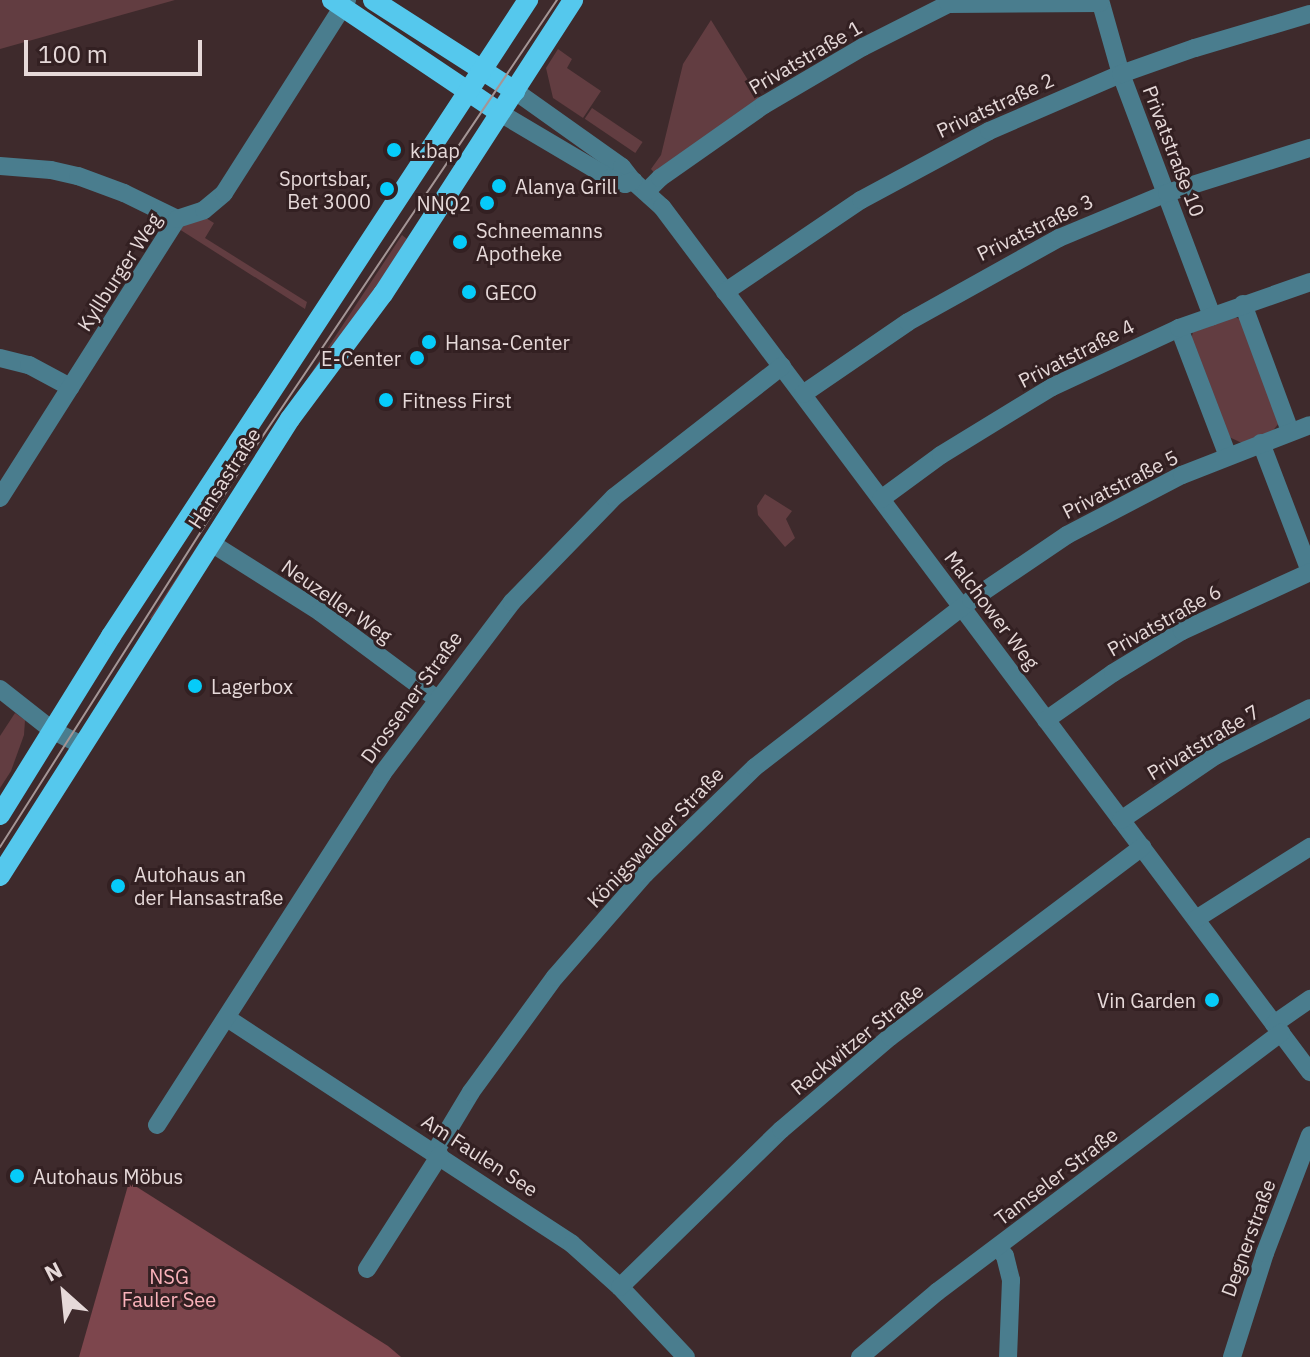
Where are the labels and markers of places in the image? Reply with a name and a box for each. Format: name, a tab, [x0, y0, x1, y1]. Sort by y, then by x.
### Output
place label: k.bap	[410, 138, 460, 162]
marker: k.bap	[385, 141, 403, 159]
place label: Sportsbar, Bet 3000	[279, 166, 371, 213]
place label: Alanya Grill	[515, 174, 617, 198]
marker: Alanya Grill	[490, 177, 508, 195]
marker: Sportsbar, Bet 3000	[378, 180, 396, 198]
place label: NNQ2	[417, 191, 471, 215]
marker: NNQ2	[478, 194, 496, 212]
place label: Schneemanns Apotheke	[476, 218, 603, 265]
marker: Schneemanns Apotheke	[451, 233, 469, 251]
place label: GECO	[485, 280, 537, 304]
marker: GECO	[460, 283, 478, 301]
place label: Hansa-Center	[445, 330, 570, 354]
marker: Hansa-Center	[420, 333, 438, 351]
place label: E-Center	[321, 346, 401, 370]
marker: E-Center	[408, 349, 426, 367]
place label: Fitness First	[402, 388, 512, 412]
marker: Fitness First	[377, 391, 395, 409]
place label: Lagerbox	[211, 674, 293, 698]
marker: Lagerbox	[186, 677, 204, 695]
place label: Autohaus an der Hansastraße	[134, 862, 284, 909]
marker: Autohaus an der Hansastraße	[109, 877, 127, 895]
place label: Vin Garden	[1097, 988, 1196, 1012]
marker: Vin Garden	[1203, 991, 1221, 1009]
place label: Autohaus Möbus	[33, 1164, 183, 1188]
marker: Autohaus Möbus	[8, 1167, 26, 1185]

